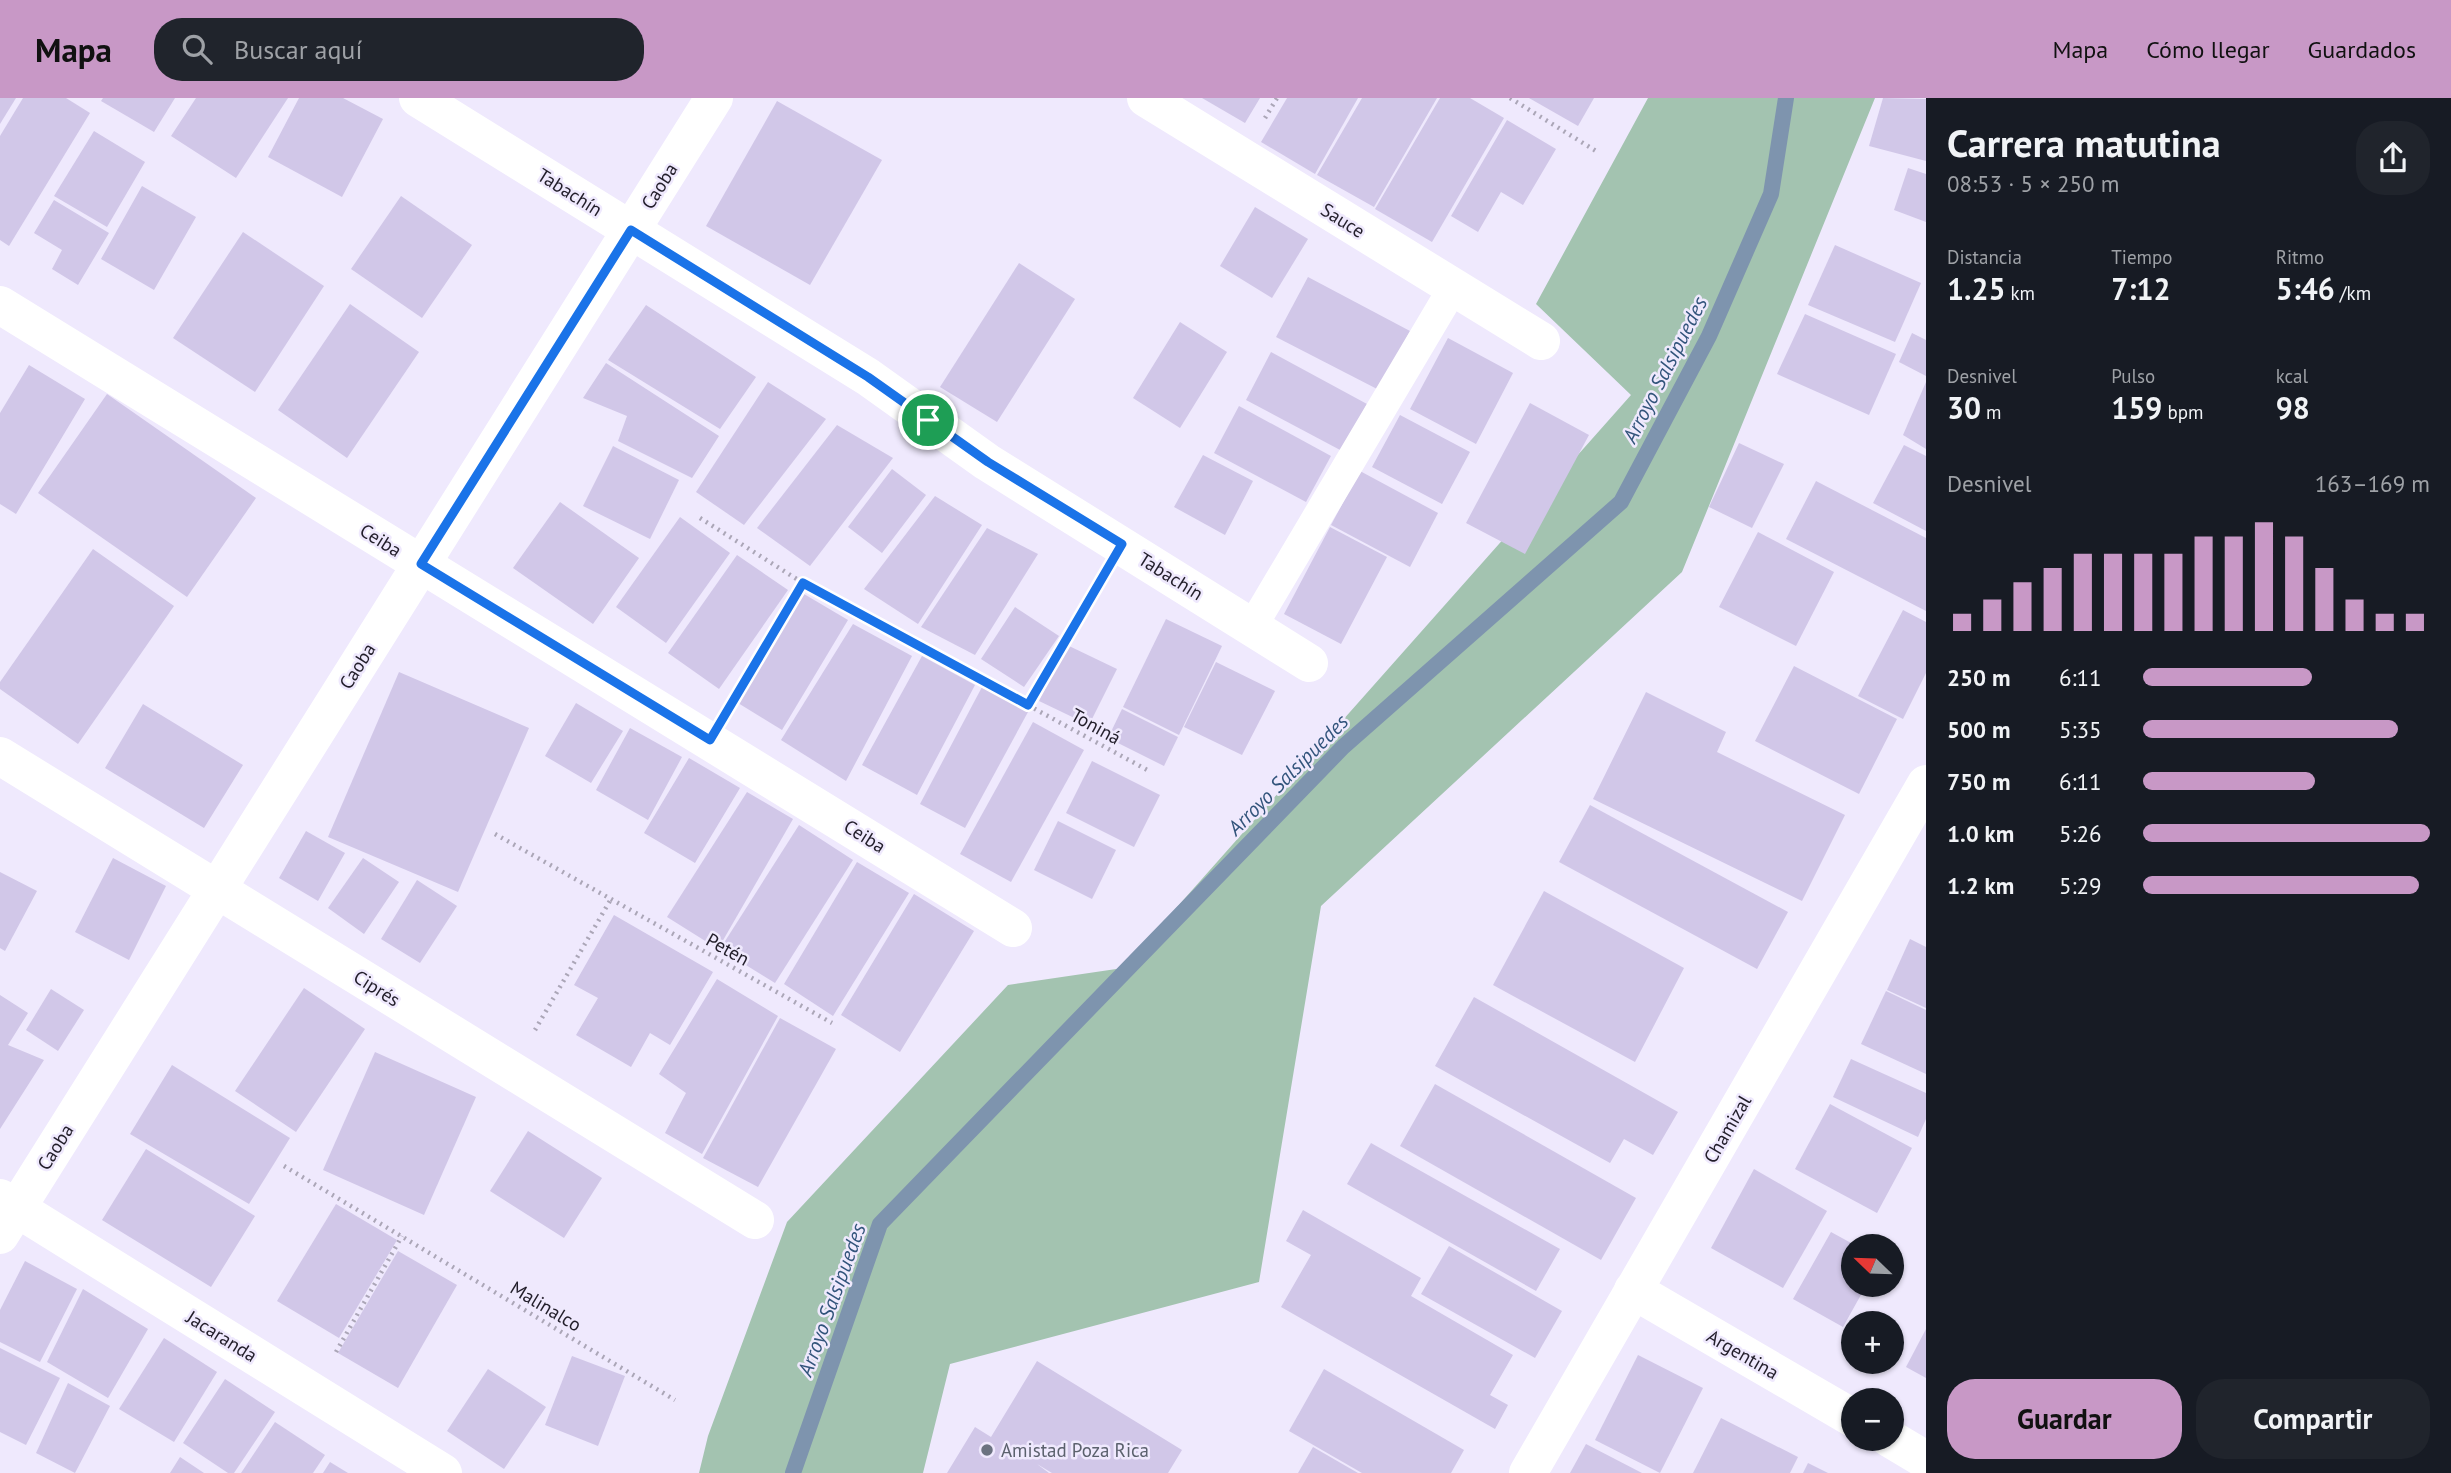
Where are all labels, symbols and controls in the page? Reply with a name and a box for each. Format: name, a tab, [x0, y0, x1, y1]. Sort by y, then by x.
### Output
search box	[154, 18, 644, 81]
text: Mapa	[35, 28, 112, 71]
icon: search	[178, 30, 216, 68]
text: Buscar aquí	[234, 33, 362, 66]
text: Mapa	[2052, 34, 2108, 65]
text: Cómo llegar	[2146, 34, 2270, 65]
text: Guardados	[2308, 34, 2416, 65]
text: Carrera matutina	[1947, 118, 2221, 167]
button: share	[2356, 121, 2430, 195]
street label: Caoba	[636, 159, 682, 213]
street label: Tabachín	[533, 163, 607, 221]
text: 08:53 · 5 × 250 m	[1947, 169, 2119, 198]
street label: Sauce	[1316, 197, 1370, 243]
text: Distancia	[1947, 245, 2022, 269]
text: Tiempo	[2111, 245, 2173, 269]
text: Ritmo	[2276, 245, 2324, 269]
text: 1.25	[1947, 269, 2005, 308]
text: 7:12	[2111, 269, 2170, 308]
text: 5:46	[2276, 269, 2335, 308]
text: km	[2005, 281, 2035, 305]
text: /km	[2335, 281, 2371, 305]
water label: Arroyo Salsipuedes	[1616, 292, 1713, 448]
text: Desnivel	[1947, 364, 2017, 388]
text: Pulso	[2111, 364, 2155, 388]
text: kcal	[2276, 364, 2308, 388]
text: 30	[1947, 388, 1981, 427]
text: 159	[2111, 388, 2162, 427]
text: 98	[2276, 388, 2310, 427]
pin	[898, 390, 958, 450]
text: m	[1981, 400, 2002, 424]
text: bpm	[2162, 400, 2203, 424]
icon: arrive	[909, 401, 947, 439]
text: Desnivel	[1947, 469, 2031, 498]
text: 163–169 m	[2315, 469, 2430, 498]
street label: Ceiba	[356, 518, 406, 562]
street label: Tabachín	[1134, 547, 1208, 605]
street label: Caoba	[334, 639, 380, 693]
text: 250 m	[1947, 663, 2010, 692]
text: 6:11	[2059, 663, 2102, 692]
street label: Toniná	[1067, 703, 1125, 749]
water label: Arroyo Salsipuedes	[1221, 708, 1354, 842]
text: 500 m	[1947, 715, 2010, 744]
text: 5:35	[2059, 715, 2102, 744]
text: 750 m	[1947, 767, 2010, 796]
text: 6:11	[2059, 767, 2102, 796]
street label: Ceiba	[840, 814, 890, 858]
text: 1.0 km	[1947, 819, 2014, 848]
text: 5:26	[2059, 819, 2102, 848]
text: 1.2 km	[1947, 871, 2014, 900]
text: 5:29	[2059, 871, 2102, 900]
street label: Petén	[702, 927, 754, 971]
street label: Ciprés	[349, 964, 405, 1012]
street label: Chamizal	[1698, 1090, 1756, 1167]
street label: Caoba	[32, 1120, 78, 1174]
water label: Arroyo Salsipuedes	[791, 1219, 872, 1381]
north arrow	[1841, 1234, 1904, 1297]
map controls	[1841, 1234, 1904, 1451]
street label: Malinalco	[506, 1275, 586, 1337]
street label: Jacaranda	[181, 1304, 262, 1367]
button: +	[1841, 1311, 1904, 1374]
street label: Argentina	[1703, 1324, 1783, 1384]
button: Guardar	[1947, 1379, 2182, 1459]
button: Compartir	[2196, 1379, 2430, 1459]
button: −	[1841, 1388, 1904, 1451]
place label: Amistad Poza Rica	[1001, 1438, 1149, 1462]
marker: Amistad Poza Rica	[979, 1442, 995, 1458]

